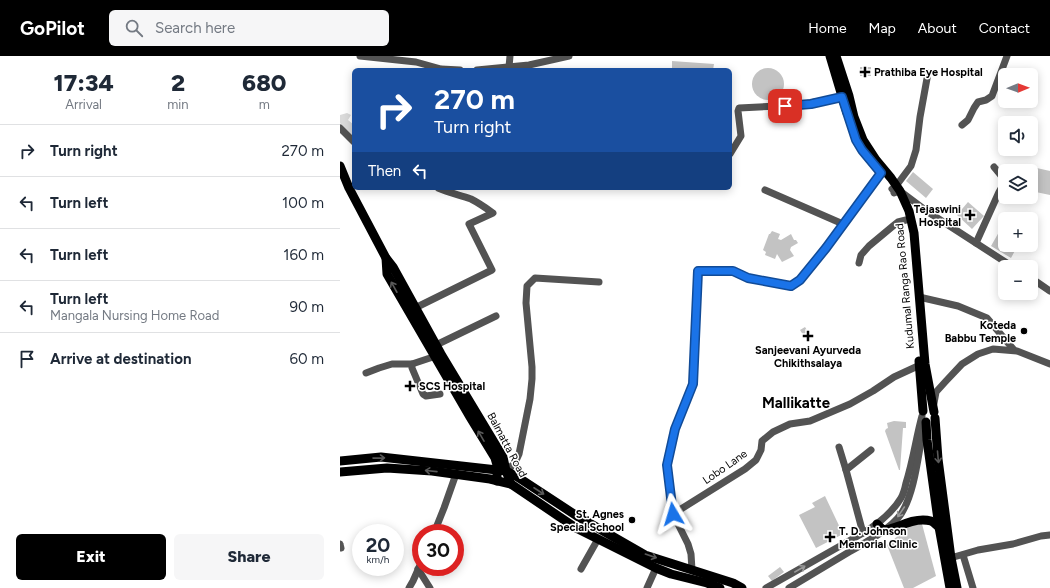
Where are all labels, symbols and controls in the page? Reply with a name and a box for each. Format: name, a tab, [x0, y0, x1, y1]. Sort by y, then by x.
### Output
search box	[109, 10, 389, 46]
text: GoPilot	[20, 17, 85, 40]
icon: search	[123, 17, 145, 39]
text: Search here	[155, 19, 235, 37]
text: Home	[808, 20, 847, 37]
text: Map	[869, 20, 896, 37]
text: About	[918, 20, 957, 37]
text: Contact	[979, 20, 1030, 37]
marker: Prathiba Eye Hospital	[859, 66, 871, 78]
place label: Prathiba Eye Hospital	[874, 66, 983, 79]
text: 17:34	[53, 68, 114, 97]
text: 2	[171, 68, 185, 97]
text: 680	[242, 68, 286, 97]
north arrow	[998, 68, 1038, 108]
map controls	[998, 68, 1038, 300]
text: 270 m	[434, 82, 515, 116]
icon: right	[368, 84, 420, 136]
pin	[768, 89, 802, 123]
icon: arrive	[774, 95, 796, 117]
text: Arrival	[65, 97, 102, 112]
text: min	[167, 97, 189, 112]
text: m	[259, 97, 270, 112]
text: Turn right	[434, 116, 511, 138]
button: sound	[998, 116, 1038, 156]
icon: right	[16, 140, 38, 162]
text: Turn right	[50, 142, 118, 160]
text: 270 m	[281, 142, 324, 160]
icon: left	[409, 160, 431, 182]
text: Then	[368, 162, 401, 180]
button: layers	[998, 164, 1038, 204]
icon: left	[16, 192, 38, 214]
text: Turn left	[50, 194, 108, 212]
text: 100 m	[282, 194, 324, 212]
place label: Tejaswini Hospital	[914, 203, 961, 229]
marker: Tejaswini Hospital	[964, 209, 976, 221]
button: +	[998, 212, 1038, 252]
street label: Kudumal Ranga Rao Road	[893, 223, 917, 349]
icon: left	[16, 244, 38, 266]
text: Turn left	[50, 246, 108, 264]
text: 160 m	[283, 246, 324, 264]
button: −	[998, 260, 1038, 300]
one-way arrow	[390, 281, 398, 293]
text: Turn left	[50, 290, 108, 308]
icon: left	[16, 296, 38, 318]
text: 90 m	[289, 298, 324, 316]
text: Mangala Nursing Home Road	[50, 308, 219, 323]
place label: Koteda Babbu Temple	[945, 319, 1016, 345]
marker: Koteda Babbu Temple	[1019, 326, 1029, 336]
marker: Sanjeevani Ayurveda Chikithsalaya	[802, 330, 814, 342]
place label: Sanjeevani Ayurveda Chikithsalaya	[755, 344, 861, 370]
icon: arrive	[16, 348, 38, 370]
text: Arrive at destination	[50, 350, 191, 368]
text: 60 m	[289, 350, 324, 368]
marker: SCS Hospital	[404, 380, 416, 392]
place label: SCS Hospital	[419, 380, 485, 393]
district label: Mallikatte	[762, 394, 831, 412]
street label: Balmatta Road	[484, 410, 530, 480]
one-way arrow	[476, 430, 484, 442]
street label: Lobo Lane	[700, 447, 750, 487]
one-way arrow	[934, 450, 942, 463]
one-way arrow	[372, 454, 385, 462]
one-way arrow	[425, 467, 438, 475]
one-way arrow	[533, 487, 544, 495]
position arrow	[652, 493, 694, 535]
one-way arrow	[897, 506, 905, 518]
place label: St. Agnes Special School	[550, 508, 624, 534]
marker: St. Agnes Special School	[627, 515, 637, 525]
speed limit sign: 30	[412, 524, 464, 576]
place label: T. D. Johnson Memorial Clinic	[839, 525, 917, 551]
marker: T. D. Johnson Memorial Clinic	[824, 531, 836, 543]
text: 20	[366, 533, 390, 557]
button: Exit	[16, 534, 166, 580]
button: Share	[174, 534, 324, 580]
text: km/h	[367, 553, 389, 566]
one-way arrow	[645, 553, 657, 561]
one-way arrow	[794, 564, 806, 572]

